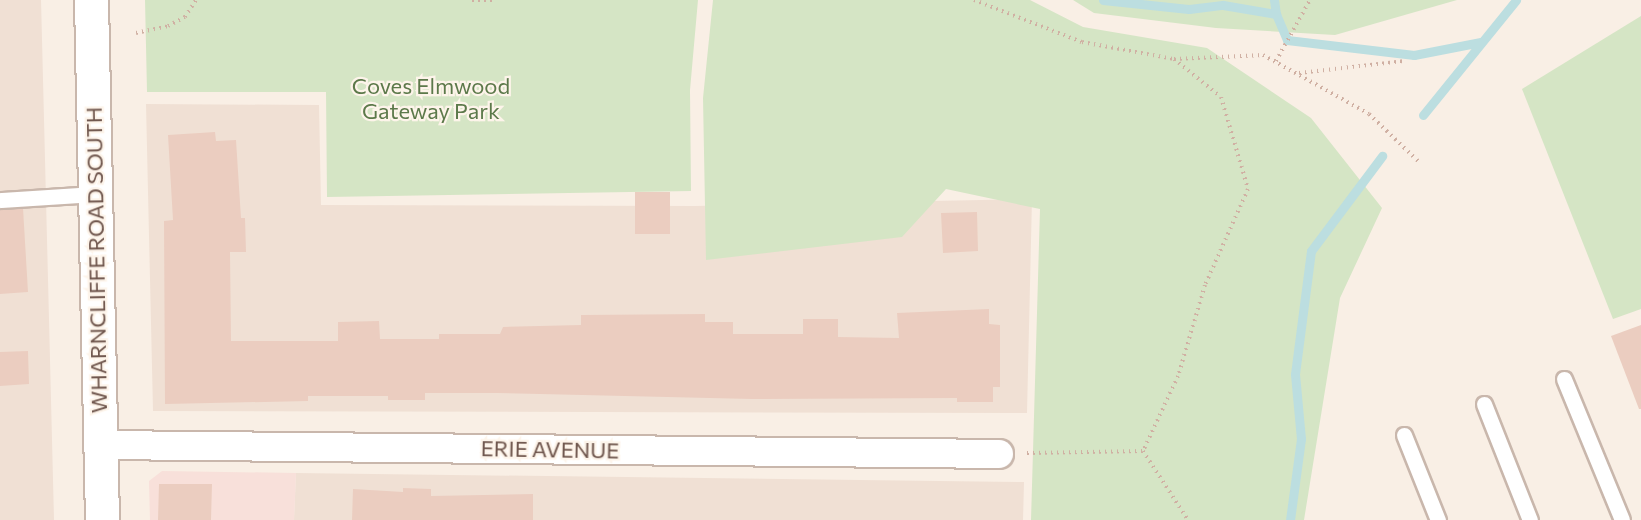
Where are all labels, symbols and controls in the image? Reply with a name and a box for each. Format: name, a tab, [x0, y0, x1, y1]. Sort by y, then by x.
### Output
park label: Coves Elmwood Gateway Park	[352, 72, 510, 124]
street label: WHARNCLIFFE ROAD SOUTH	[80, 106, 112, 414]
street label: ERIE AVENUE	[480, 435, 620, 463]

